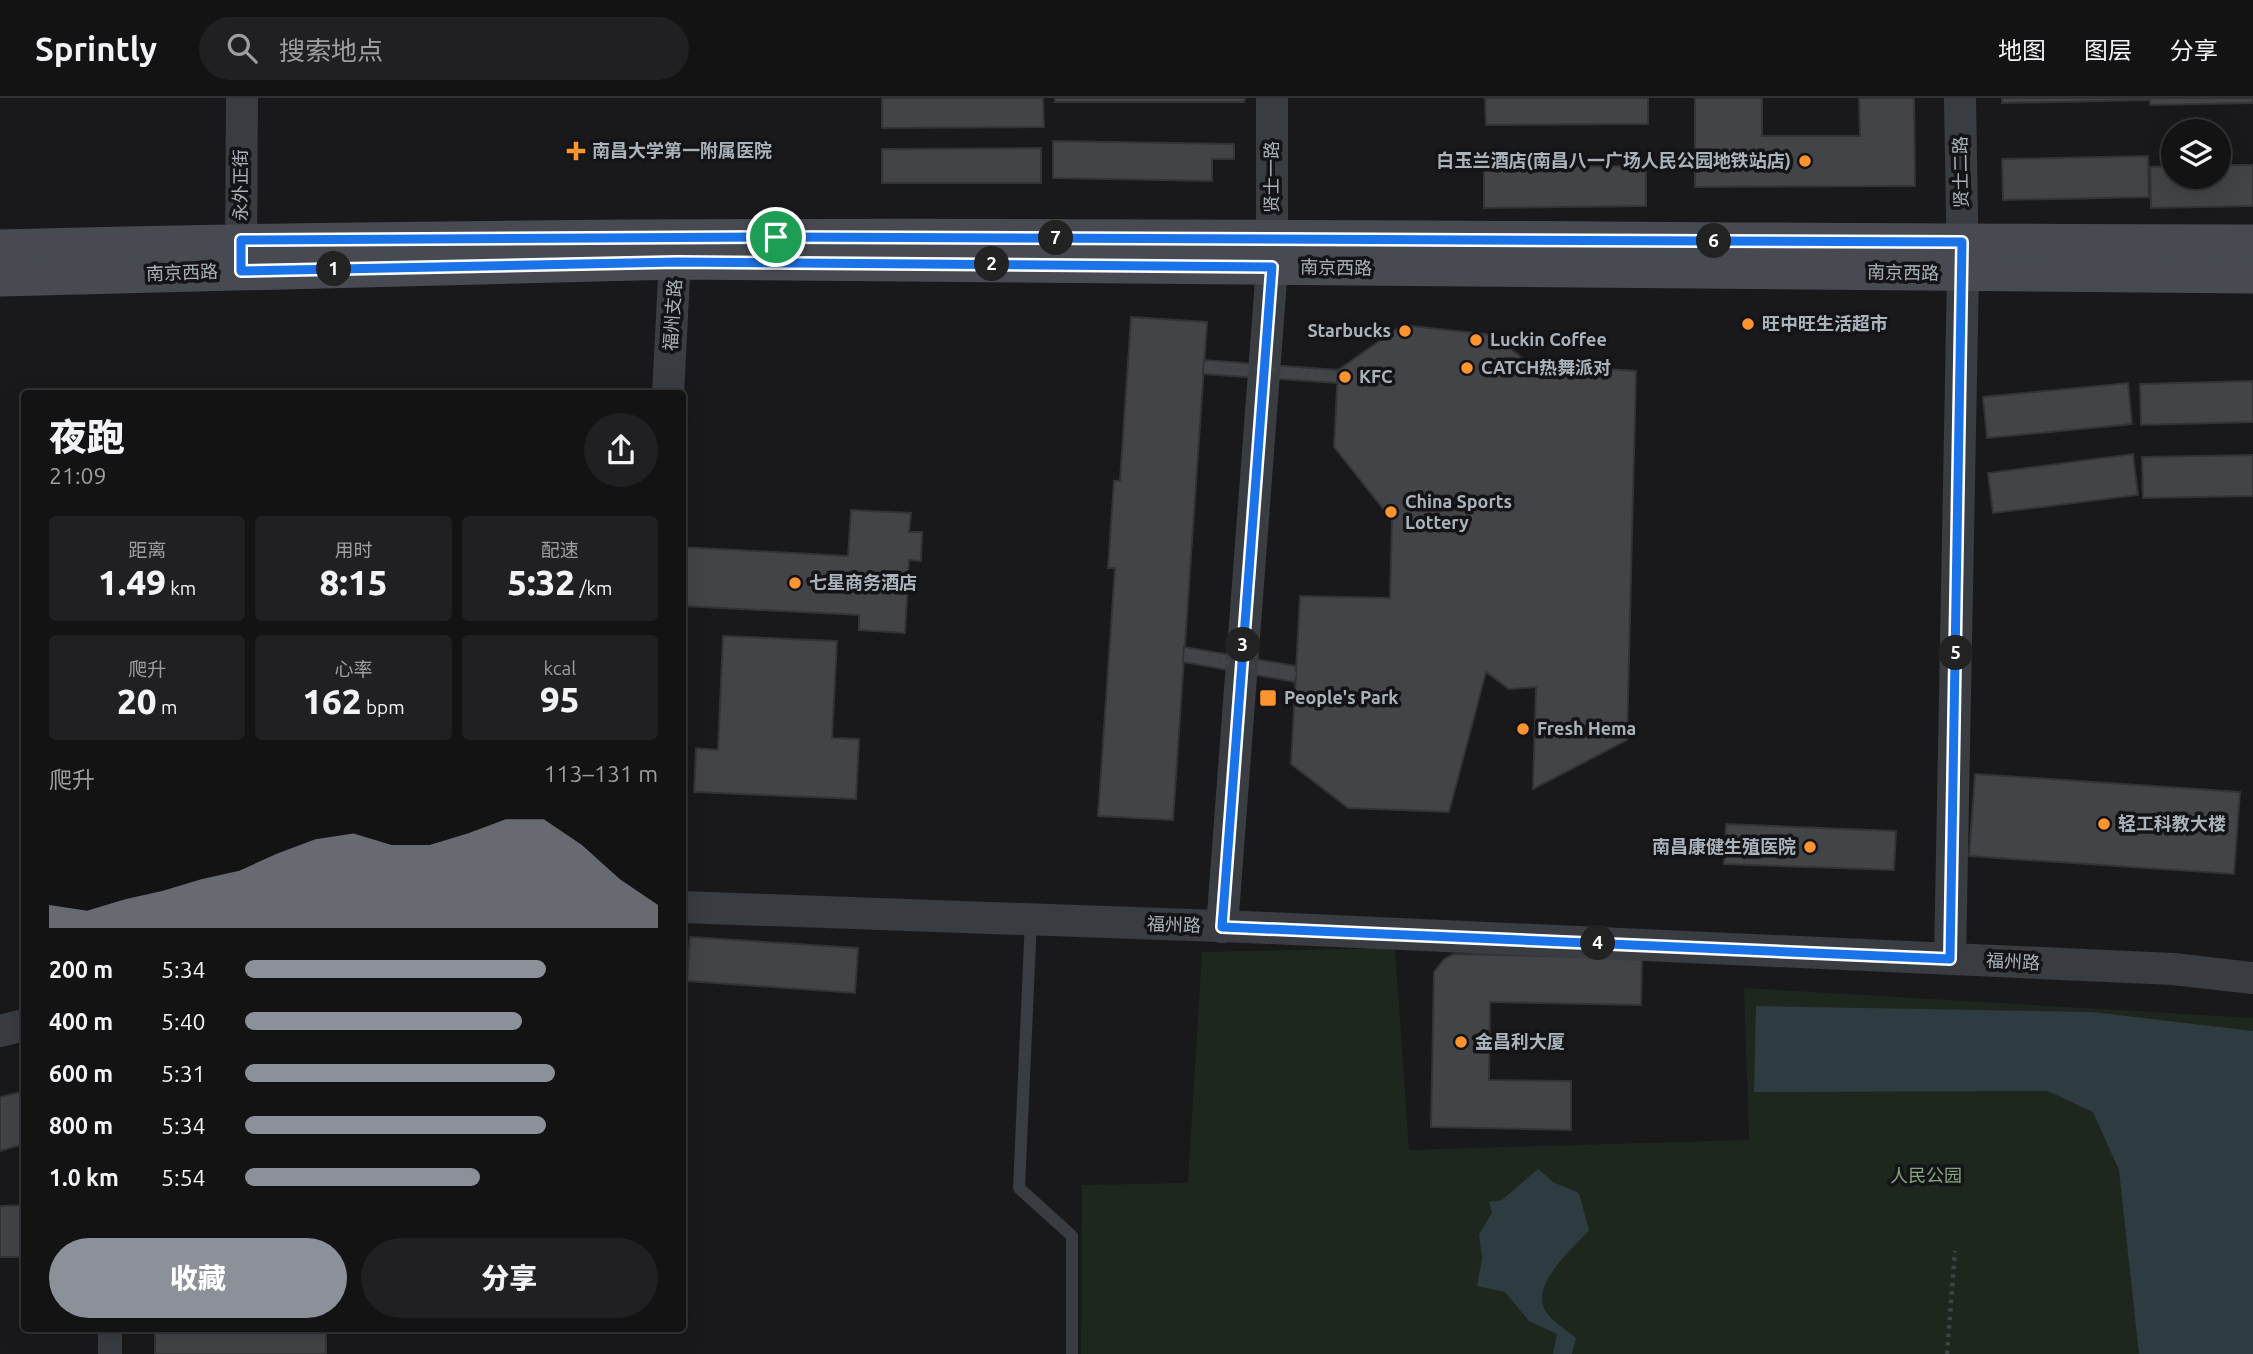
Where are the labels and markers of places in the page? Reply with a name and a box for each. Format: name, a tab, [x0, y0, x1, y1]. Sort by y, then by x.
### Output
place label: 南昌大学第一附属医院	[592, 140, 772, 160]
marker: 南昌大学第一附属医院	[566, 141, 586, 161]
place label: 白玉兰酒店(南昌八一广场人民公园地铁站店)	[1437, 150, 1791, 171]
marker: 白玉兰酒店(南昌八一广场人民公园地铁站店)	[1797, 153, 1813, 169]
pin	[746, 207, 806, 267]
pin: 7	[1038, 220, 1074, 256]
pin: 6	[1696, 223, 1732, 258]
pin: 2	[974, 246, 1010, 282]
pin: 1	[316, 252, 352, 286]
place label: 旺中旺生活超市	[1762, 313, 1888, 333]
marker: 旺中旺生活超市	[1740, 316, 1756, 332]
place label: Starbucks	[1307, 320, 1391, 340]
marker: Starbucks	[1397, 323, 1413, 339]
place label: Luckin Coffee	[1490, 329, 1607, 349]
marker: Luckin Coffee	[1468, 332, 1484, 348]
place label: CATCH热舞派对	[1481, 357, 1611, 377]
marker: CATCH热舞派对	[1459, 360, 1475, 376]
place label: KFC	[1359, 366, 1393, 386]
marker: KFC	[1337, 369, 1353, 385]
place label: China Sports Lottery	[1405, 491, 1512, 532]
marker: China Sports Lottery	[1383, 504, 1399, 520]
place label: 七星商务酒店	[809, 572, 917, 592]
marker: 七星商务酒店	[787, 575, 803, 591]
pin: 3	[1226, 628, 1260, 662]
pin: 5	[1938, 636, 1974, 670]
place label: People's Park	[1284, 687, 1398, 707]
marker: People's Park	[1258, 688, 1278, 708]
place label: Fresh Hema	[1537, 718, 1636, 738]
marker: Fresh Hema	[1515, 721, 1531, 737]
place label: 轻工科教大楼	[2118, 813, 2226, 833]
marker: 轻工科教大楼	[2096, 816, 2112, 832]
place label: 南昌康健生殖医院	[1652, 836, 1796, 856]
marker: 南昌康健生殖医院	[1802, 839, 1818, 855]
pin: 4	[1580, 926, 1616, 960]
place label: 金昌利大厦	[1475, 1031, 1565, 1051]
marker: 金昌利大厦	[1453, 1034, 1469, 1050]

